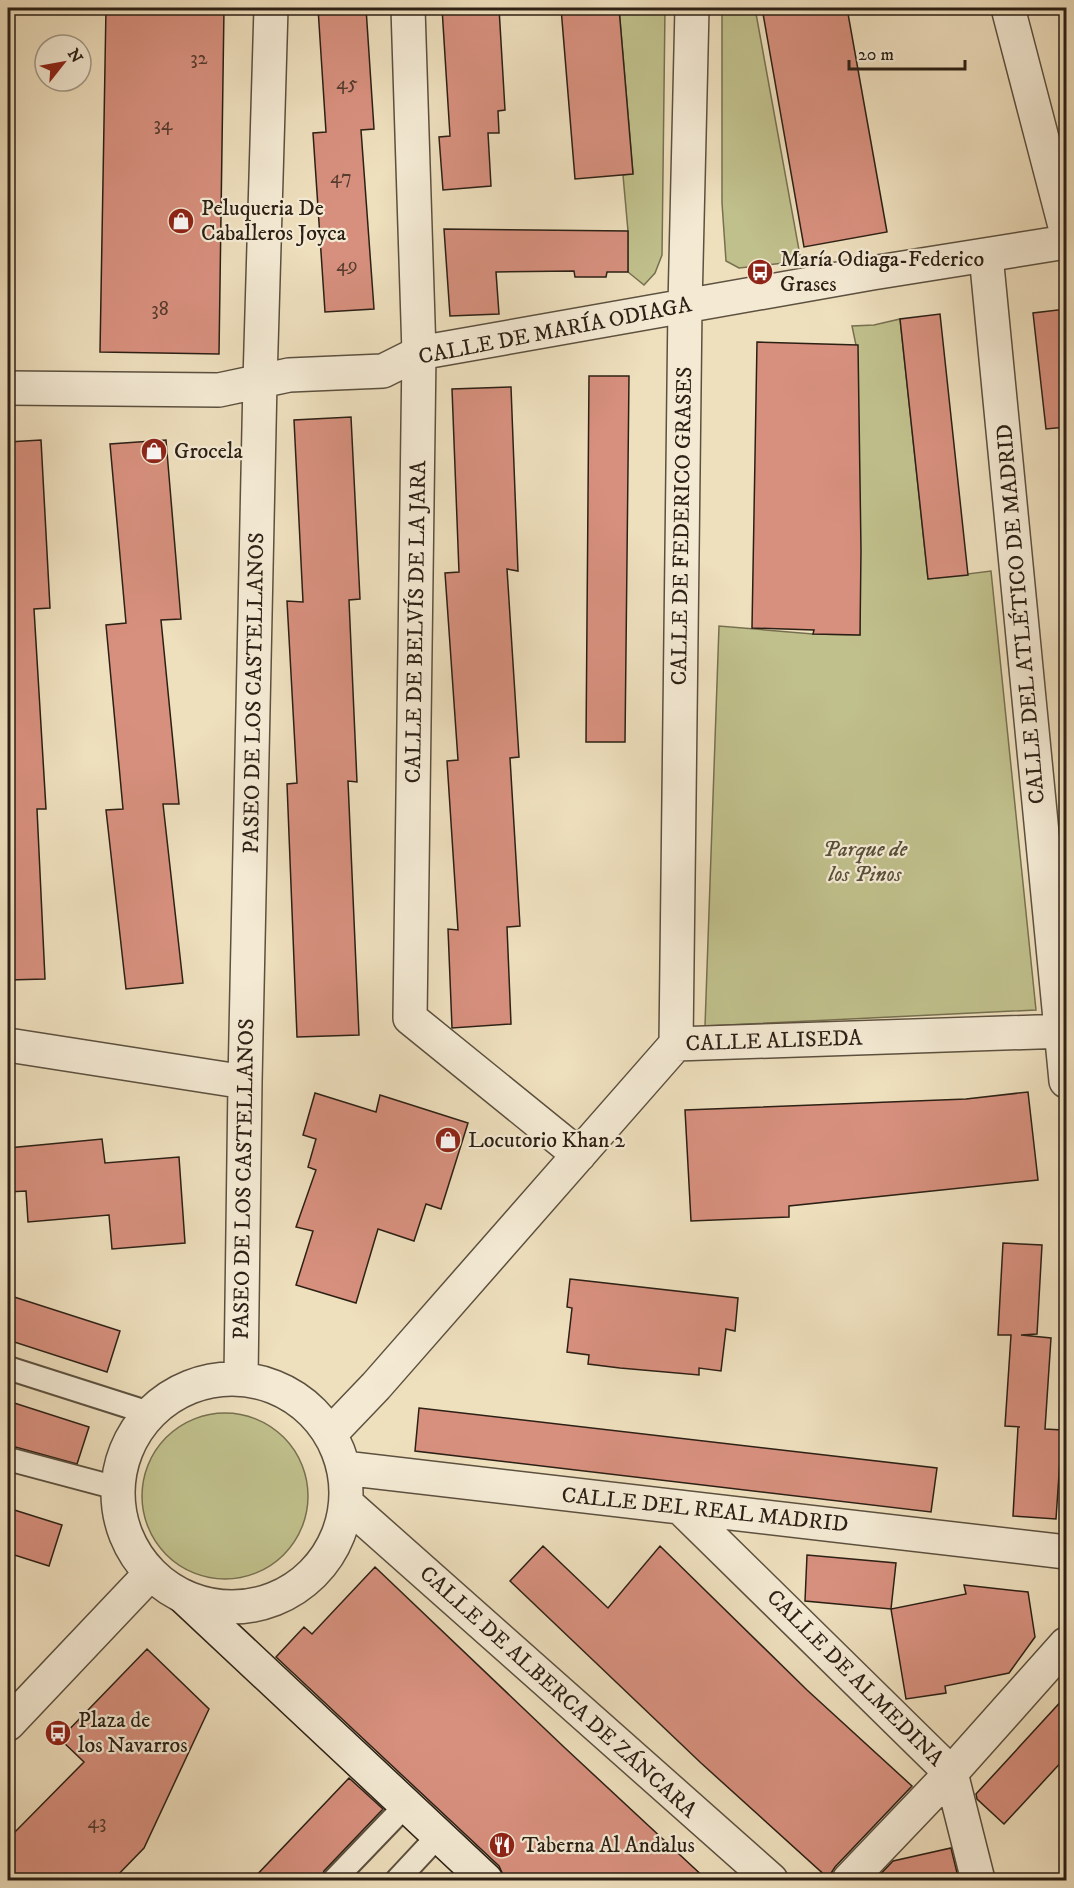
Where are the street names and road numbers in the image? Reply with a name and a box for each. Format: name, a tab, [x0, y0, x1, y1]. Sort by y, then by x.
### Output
street label: CALLE DE MARÍA ODIAGA	[416, 290, 695, 371]
street label: CALLE DE FEDERICO GRASES	[666, 366, 698, 686]
street label: CALLE DEL ATLÉTICO DE MADRID	[991, 423, 1051, 805]
street label: CALLE DE BELVÍS DE LA JARA	[399, 459, 432, 784]
street label: PASEO DE LOS CASTELLANOS	[238, 532, 270, 854]
street label: PASEO DE LOS CASTELLANOS	[228, 1018, 260, 1340]
street label: CALLE ALISEDA	[685, 1024, 864, 1058]
street label: CALLE DEL REAL MADRID	[560, 1482, 850, 1538]
street label: CALLE DE ALBERCA DE ZÁNCARA	[414, 1559, 704, 1824]
street label: CALLE DE ALMEDINA	[761, 1584, 950, 1773]

